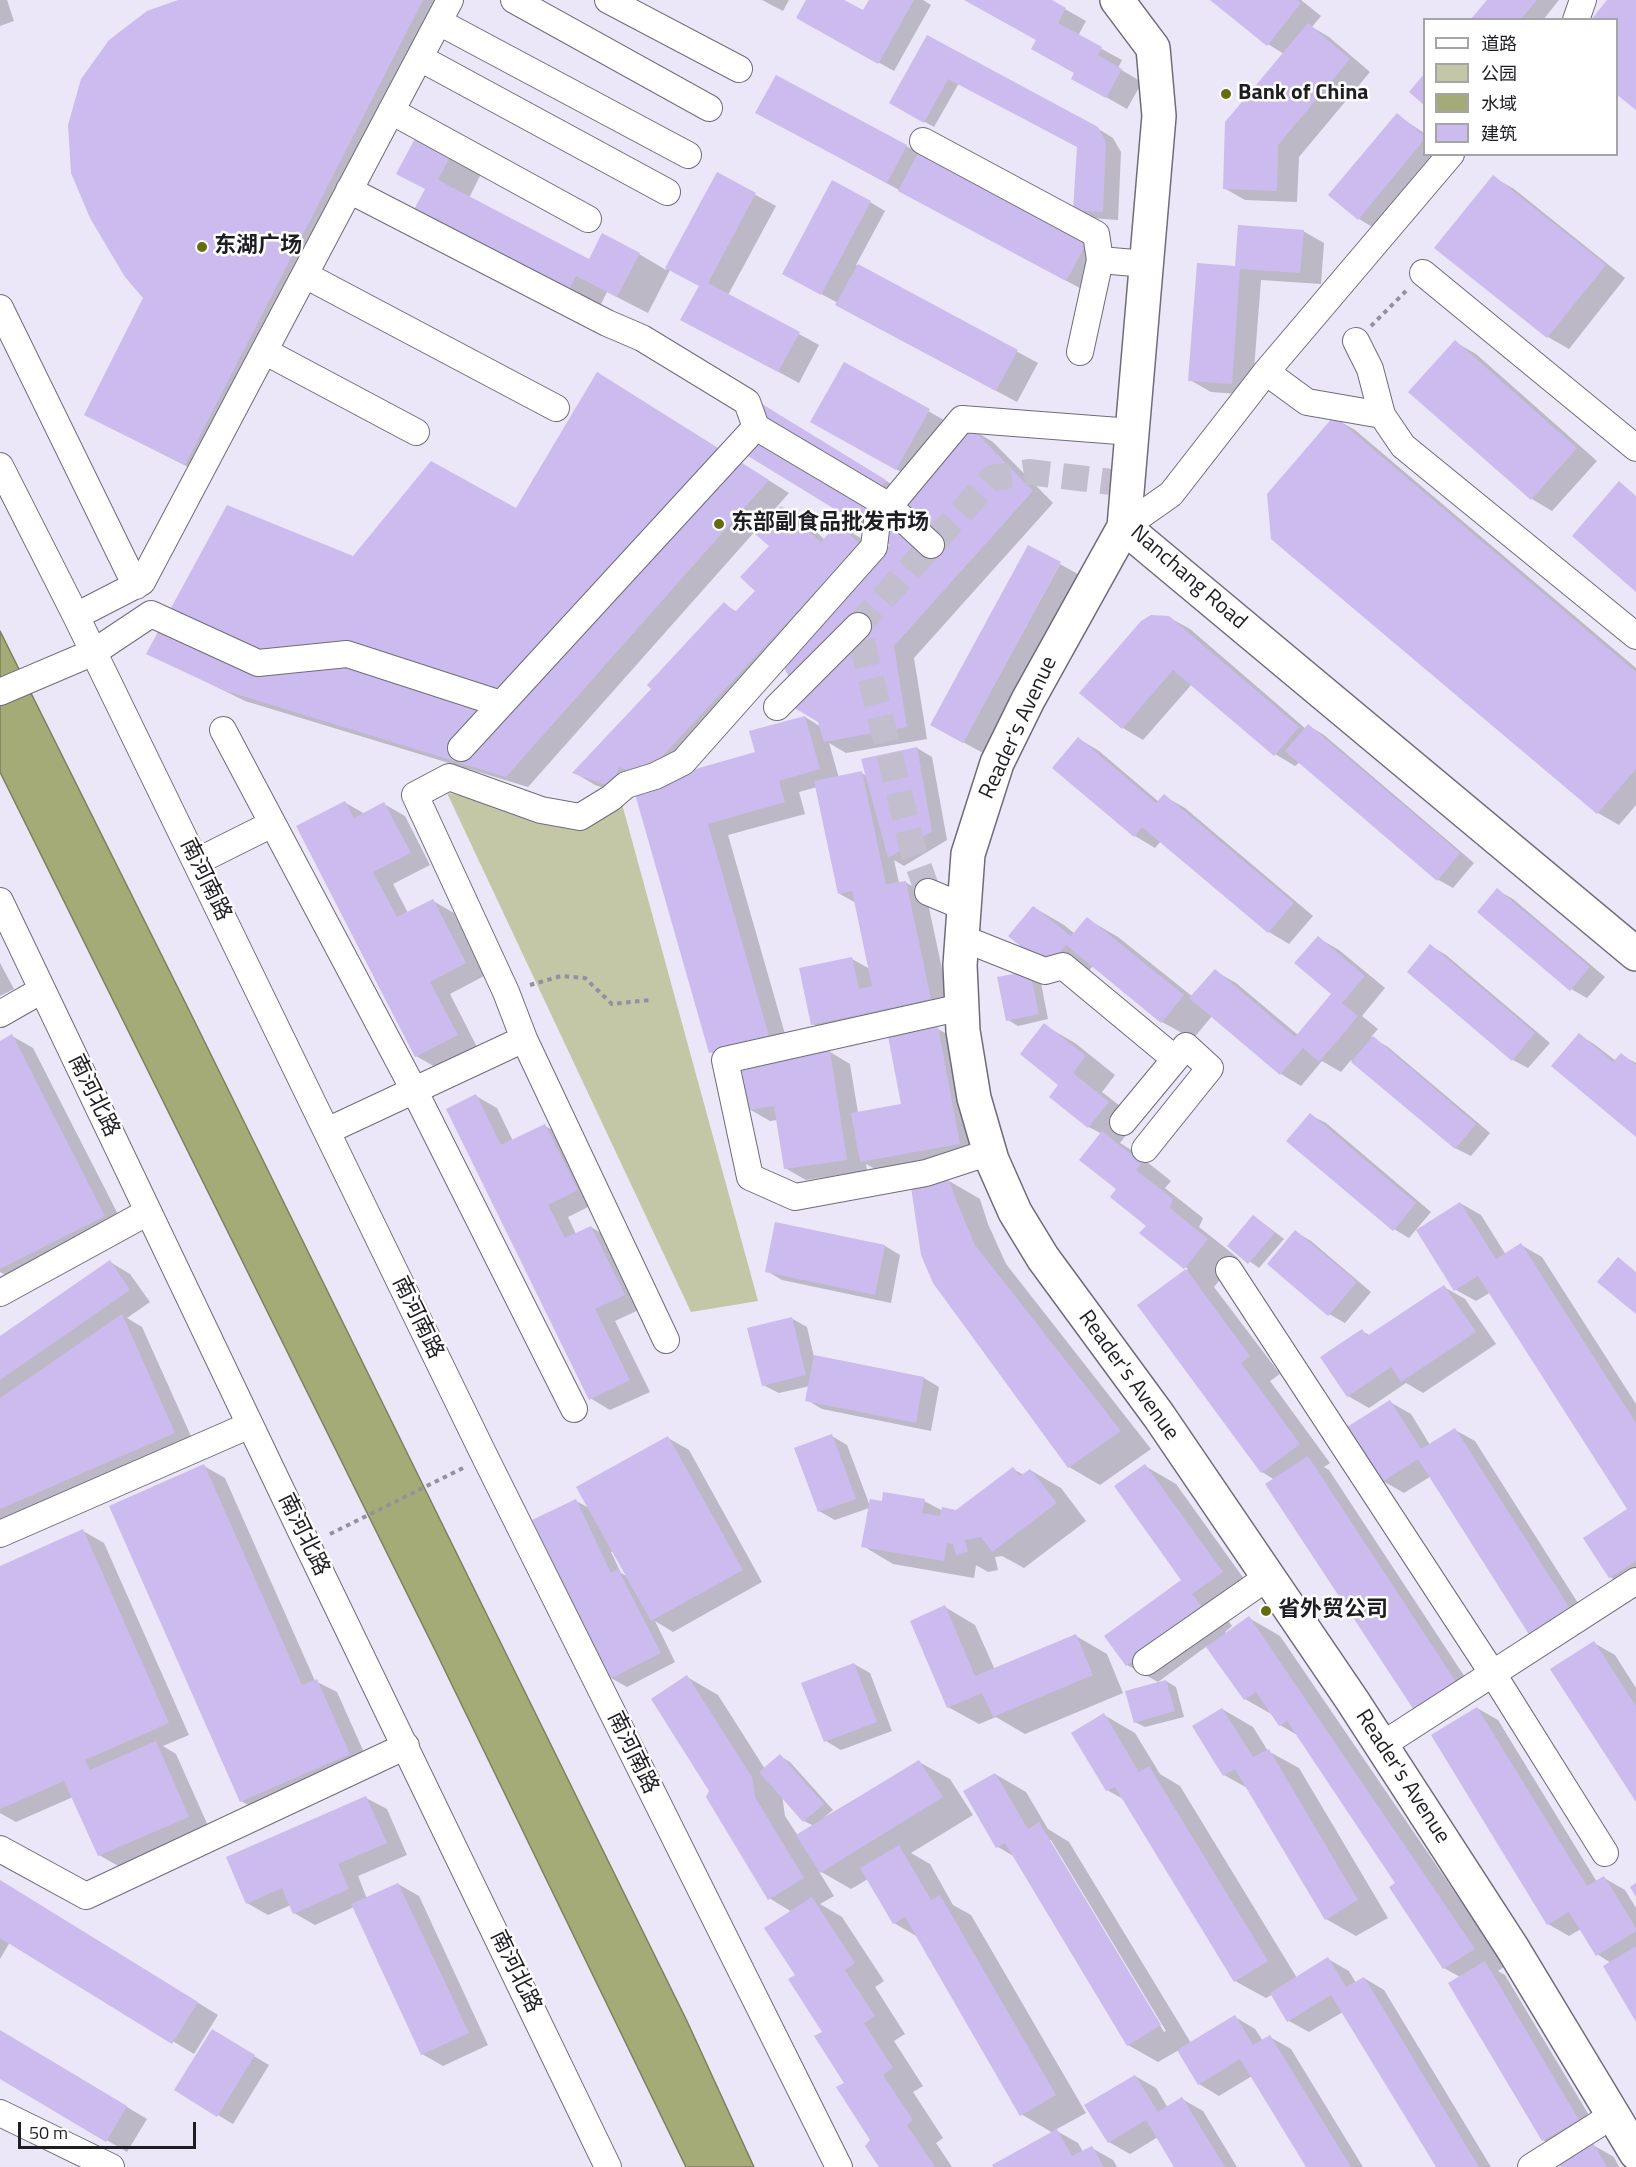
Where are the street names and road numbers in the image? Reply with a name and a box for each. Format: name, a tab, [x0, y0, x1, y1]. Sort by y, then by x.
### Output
street label: Nanchang Road	[1124, 520, 1252, 636]
street label: Reader's Avenue	[974, 653, 1064, 803]
street label: 南河南路	[174, 835, 236, 925]
street label: 南河北路	[62, 1051, 124, 1141]
street label: 南河南路	[386, 1273, 448, 1363]
street label: Reader's Avenue	[1072, 1306, 1184, 1446]
street label: 南河北路	[272, 1490, 334, 1580]
street label: Reader's Avenue	[1349, 1705, 1455, 1849]
street label: 南河南路	[601, 1708, 663, 1798]
street label: 南河北路	[484, 1927, 546, 2017]

